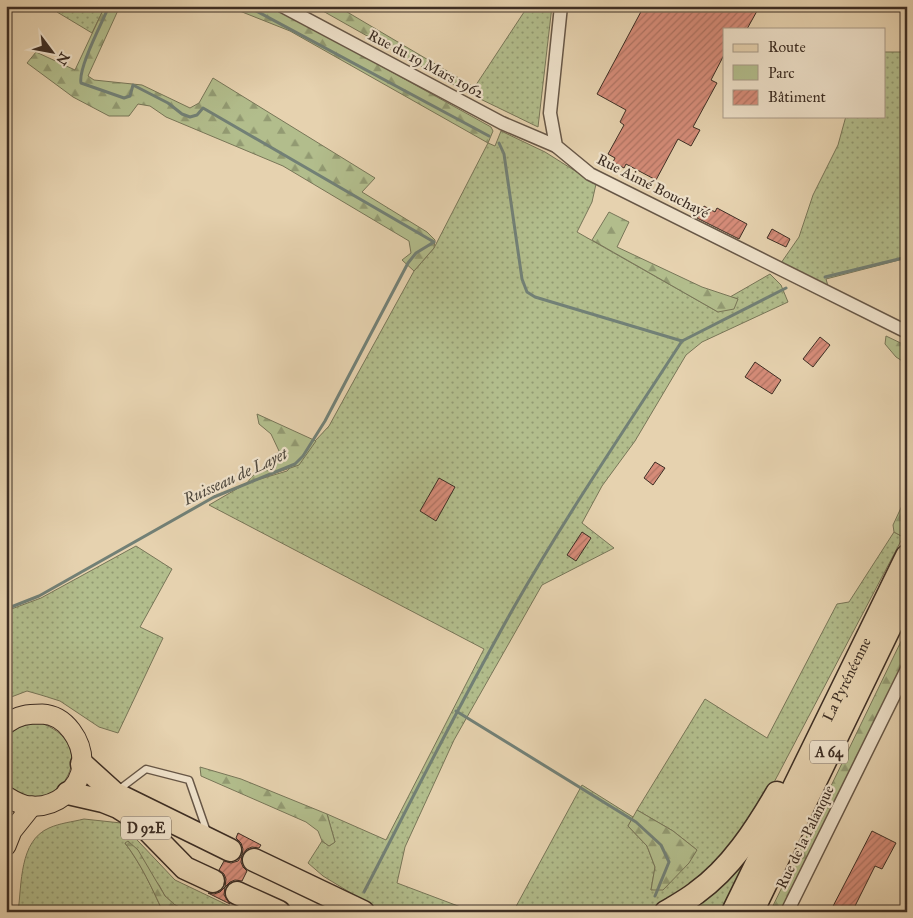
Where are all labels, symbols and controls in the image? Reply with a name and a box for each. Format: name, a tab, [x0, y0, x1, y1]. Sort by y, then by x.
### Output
street label: Rue du 19 Mars 1962	[365, 26, 488, 102]
north arrow	[28, 28, 78, 78]
legend	[723, 28, 886, 118]
text: Route	[768, 38, 806, 56]
text: N	[52, 49, 73, 68]
text: Parc	[768, 64, 795, 82]
text: Bâtiment	[768, 88, 827, 106]
street label: Rue Aimé Bouchayé	[594, 150, 713, 222]
water label: Ruisseau de Layet	[179, 444, 291, 509]
street label: La Pyrénéenne	[819, 634, 875, 724]
road number: A 64	[810, 740, 848, 764]
street label: Rue de la Palanque	[772, 782, 839, 892]
road number: D 92E	[121, 816, 171, 840]

